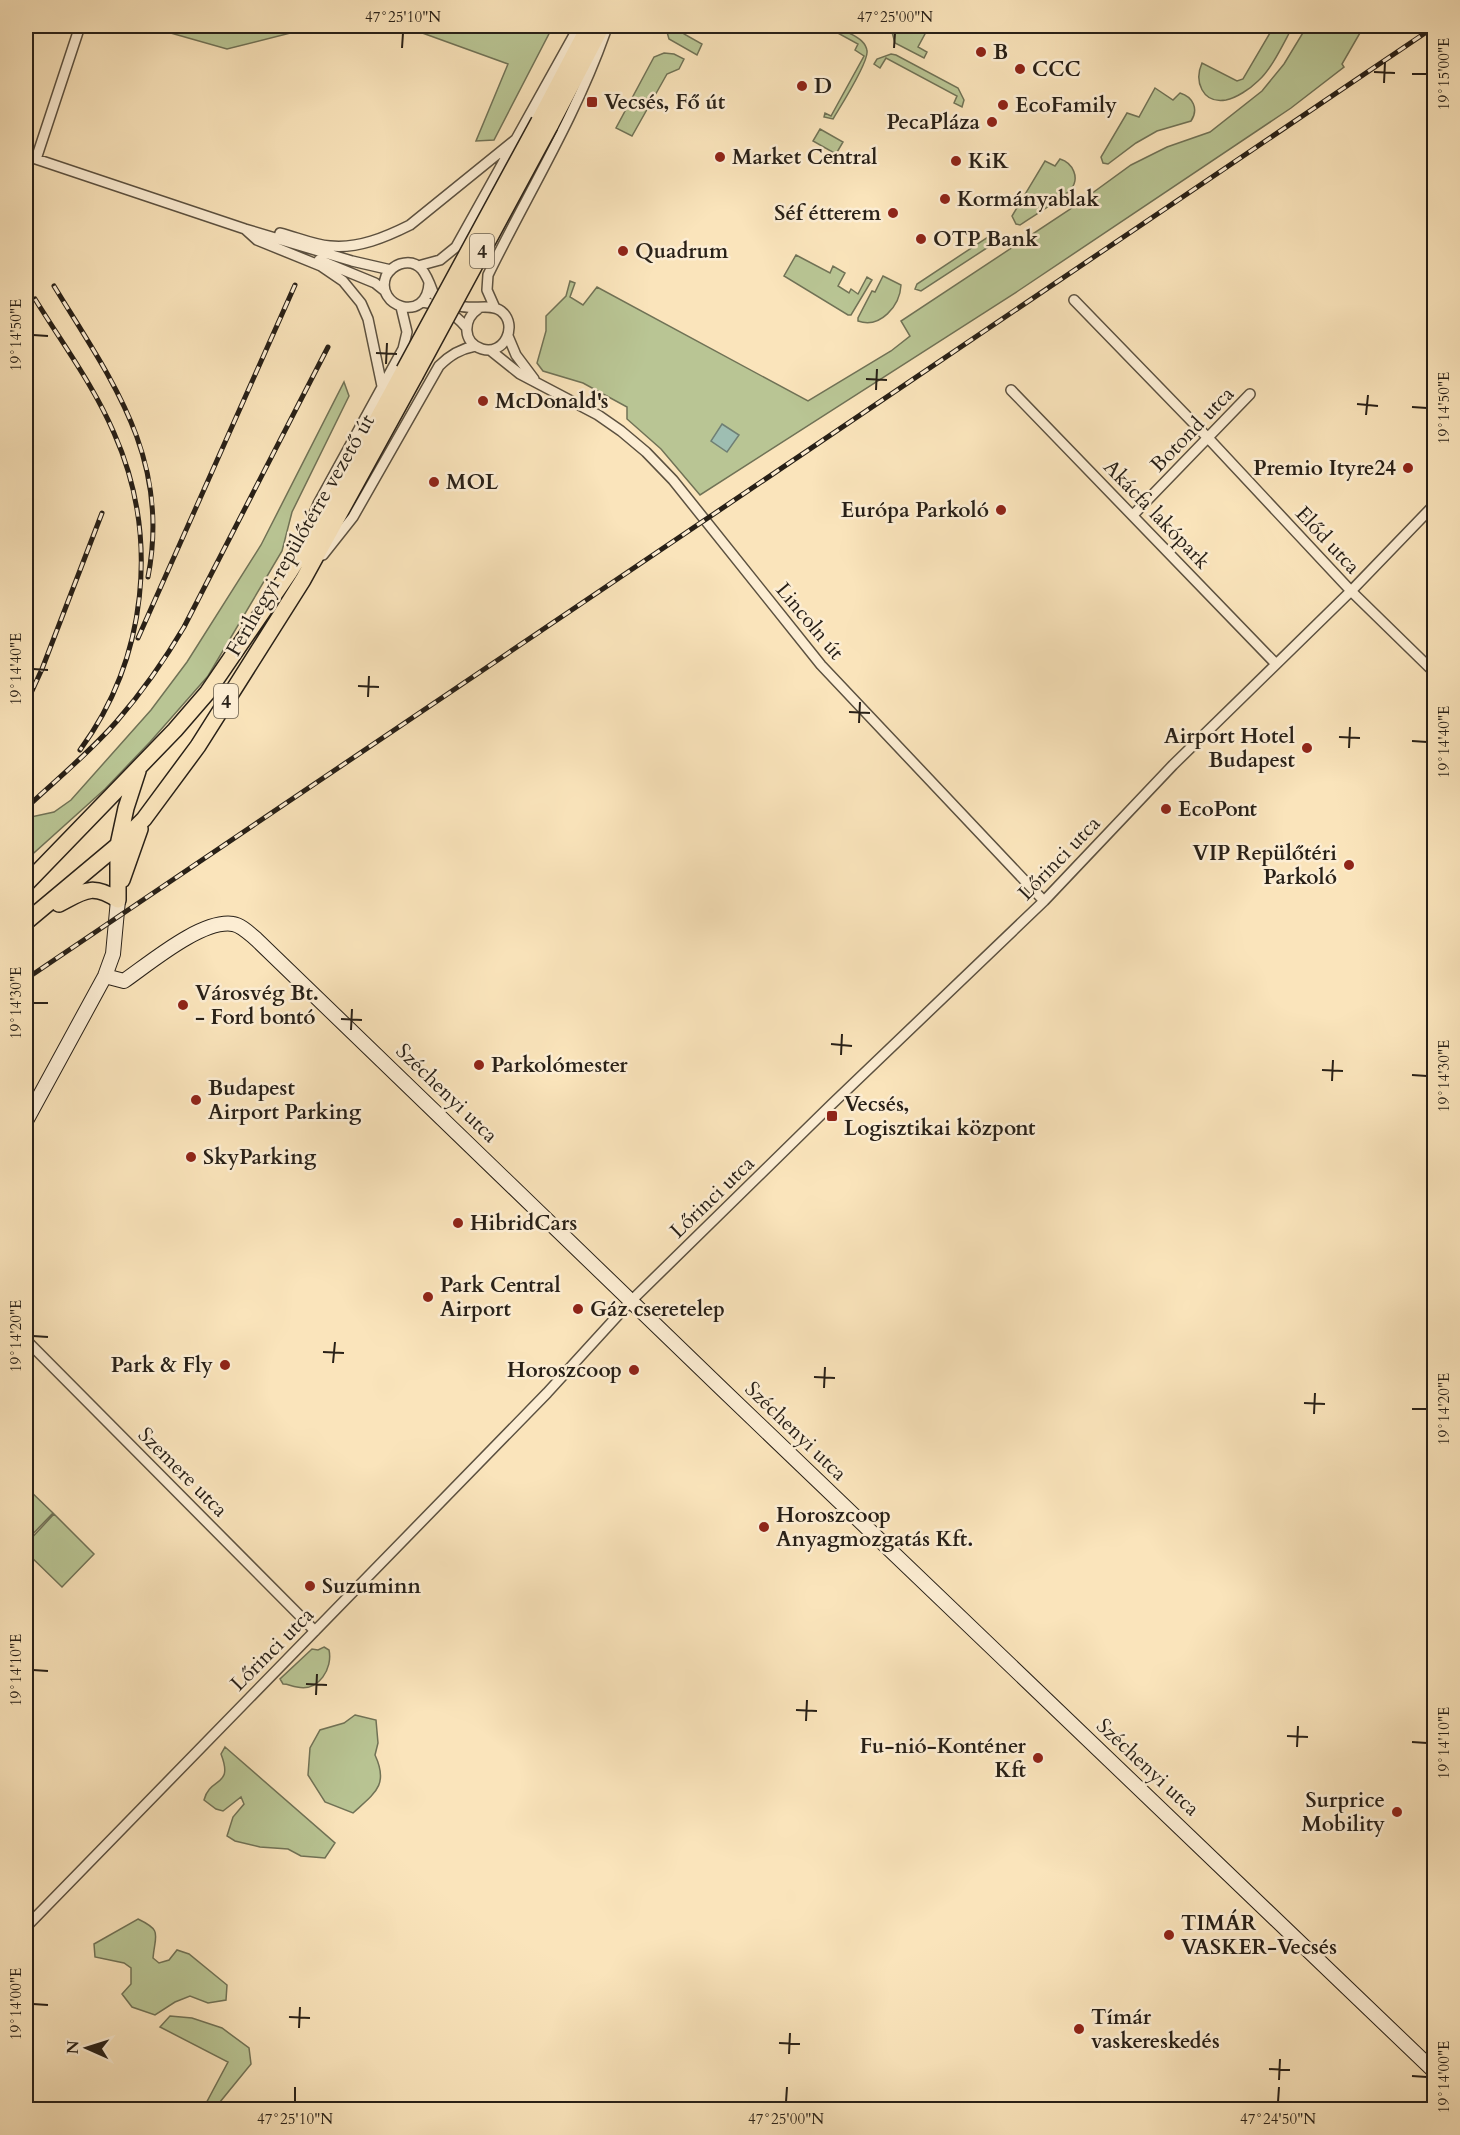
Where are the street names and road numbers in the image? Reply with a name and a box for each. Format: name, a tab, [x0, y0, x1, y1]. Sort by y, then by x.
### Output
road number: 4	[470, 234, 494, 268]
street label: Botond utca	[1144, 380, 1241, 479]
street label: Ferihegyi repülőtérre vezető út	[219, 409, 382, 661]
street label: Akácfa lakópark	[1097, 453, 1217, 576]
street label: Előd utca	[1289, 500, 1367, 581]
street label: Lincoln út	[769, 577, 851, 666]
road number: 4	[214, 684, 238, 718]
street label: Lőrinci utca	[1012, 810, 1107, 907]
street label: Széchenyi utca	[389, 1037, 504, 1149]
street label: Lőrinci utca	[664, 1150, 761, 1245]
street label: Széchenyi utca	[738, 1375, 853, 1487]
street label: Szemere utca	[131, 1421, 234, 1524]
street label: Lőrinci utca	[224, 1601, 321, 1698]
street label: Széchenyi utca	[1090, 1712, 1206, 1823]

